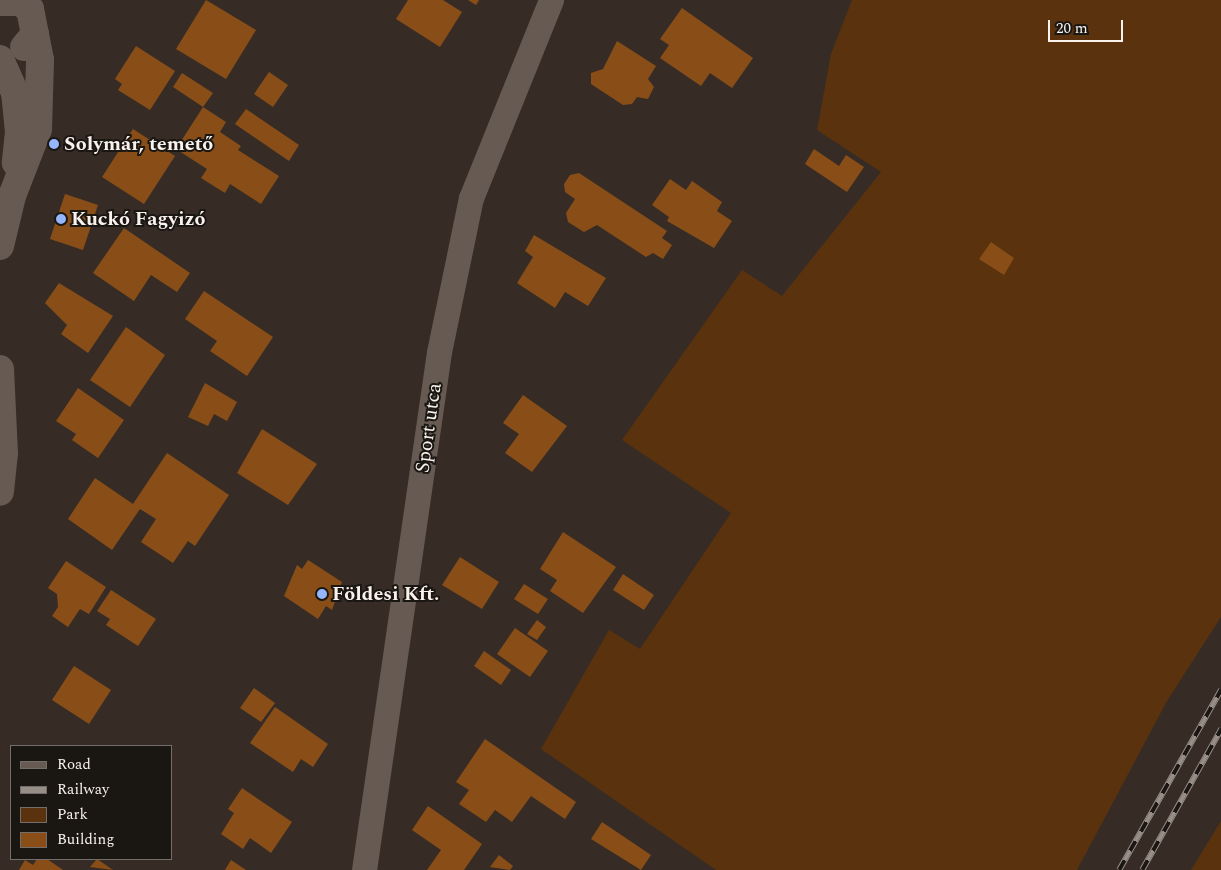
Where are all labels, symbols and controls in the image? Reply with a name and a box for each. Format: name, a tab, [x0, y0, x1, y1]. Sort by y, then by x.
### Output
scale bar	[1051, 10, 1126, 42]
text: 20 m	[1056, 17, 1088, 40]
place label: Solymár, temető	[64, 132, 213, 156]
marker: Solymár, temető	[48, 138, 60, 150]
place label: Kuckó Fagyizó	[71, 207, 205, 231]
marker: Kuckó Fagyizó	[55, 213, 67, 225]
street label: Sport utca	[411, 382, 447, 474]
place label: Földesi Kft.	[332, 582, 439, 606]
marker: Földesi Kft.	[316, 588, 328, 600]
legend	[10, 745, 172, 860]
text: Road	[57, 753, 91, 776]
text: Railway	[57, 778, 109, 801]
text: Park	[57, 803, 88, 826]
text: Building	[57, 828, 114, 851]

